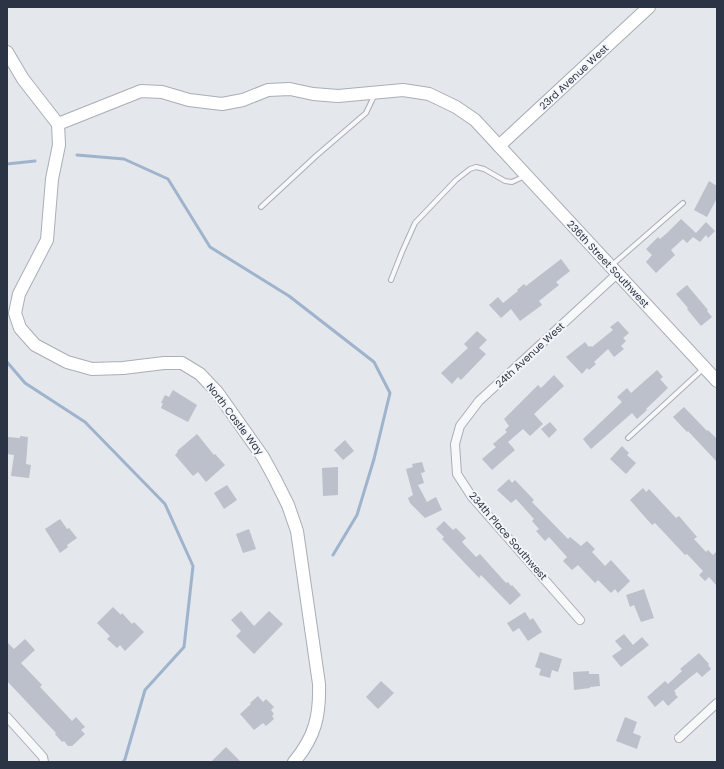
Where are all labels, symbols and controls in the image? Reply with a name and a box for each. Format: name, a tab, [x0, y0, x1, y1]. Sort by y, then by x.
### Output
street label: 23rd Avenue West	[536, 41, 612, 113]
street label: 236th Street Southwest	[563, 217, 653, 311]
street label: 24th Avenue West	[492, 319, 568, 391]
street label: North Castle Way	[203, 380, 267, 458]
street label: 234th Place Southwest	[465, 489, 551, 584]

